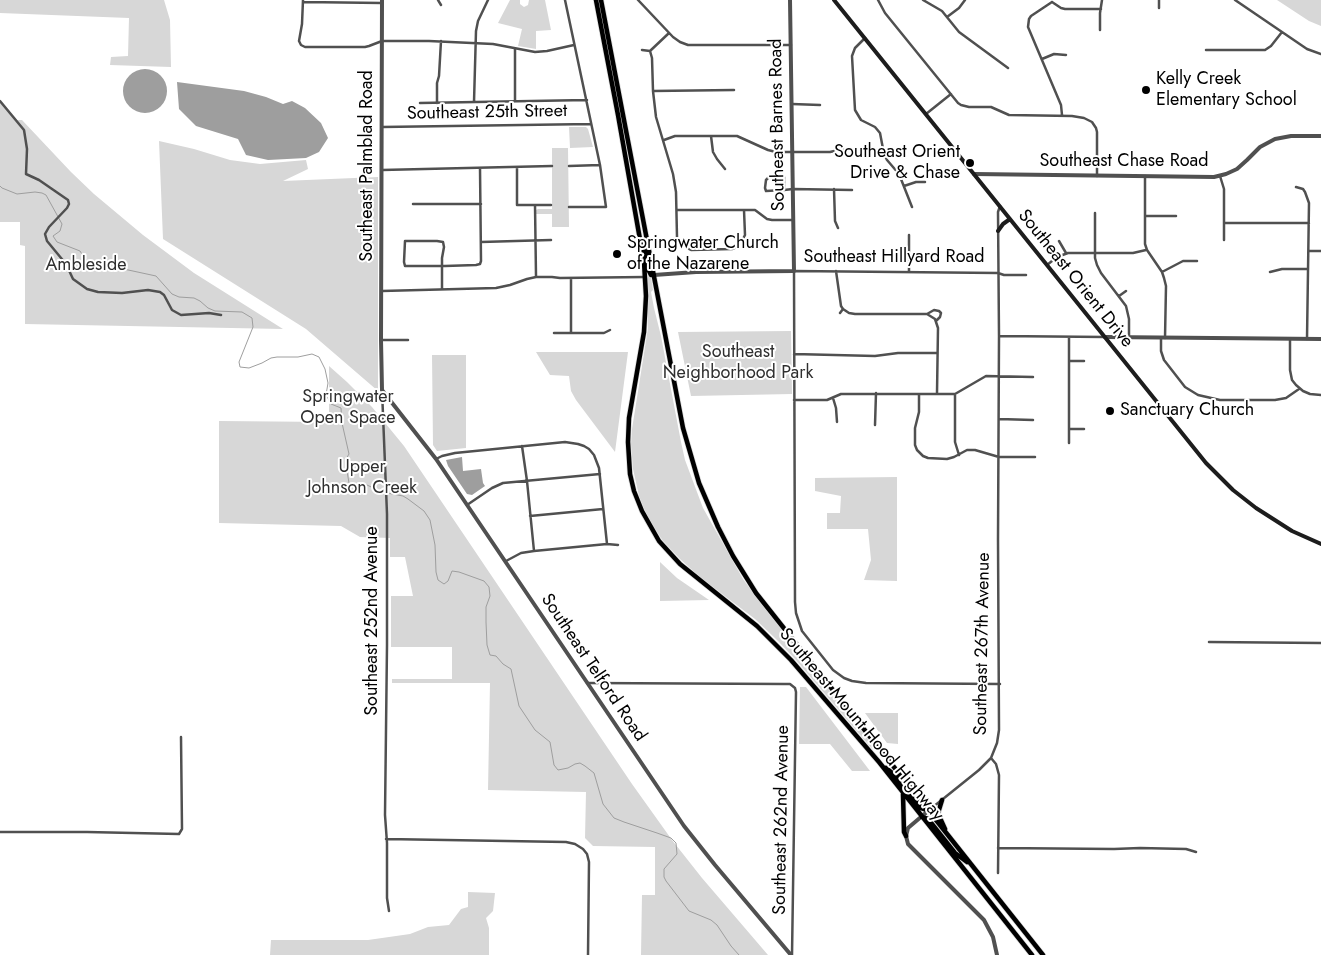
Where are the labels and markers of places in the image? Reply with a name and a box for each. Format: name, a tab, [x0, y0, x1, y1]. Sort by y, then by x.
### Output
place label: Kelly Creek Elementary School	[1156, 69, 1297, 112]
marker: Kelly Creek Elementary School	[1140, 84, 1152, 96]
place label: Southeast Orient Drive & Chase	[834, 142, 960, 184]
marker: Southeast Orient Drive & Chase	[964, 157, 976, 169]
place label: Springwater Church of the Nazarene	[627, 233, 779, 276]
marker: Springwater Church of the Nazarene	[611, 248, 623, 260]
place label: Sanctuary Church	[1120, 400, 1254, 422]
marker: Sanctuary Church	[1104, 405, 1116, 417]

